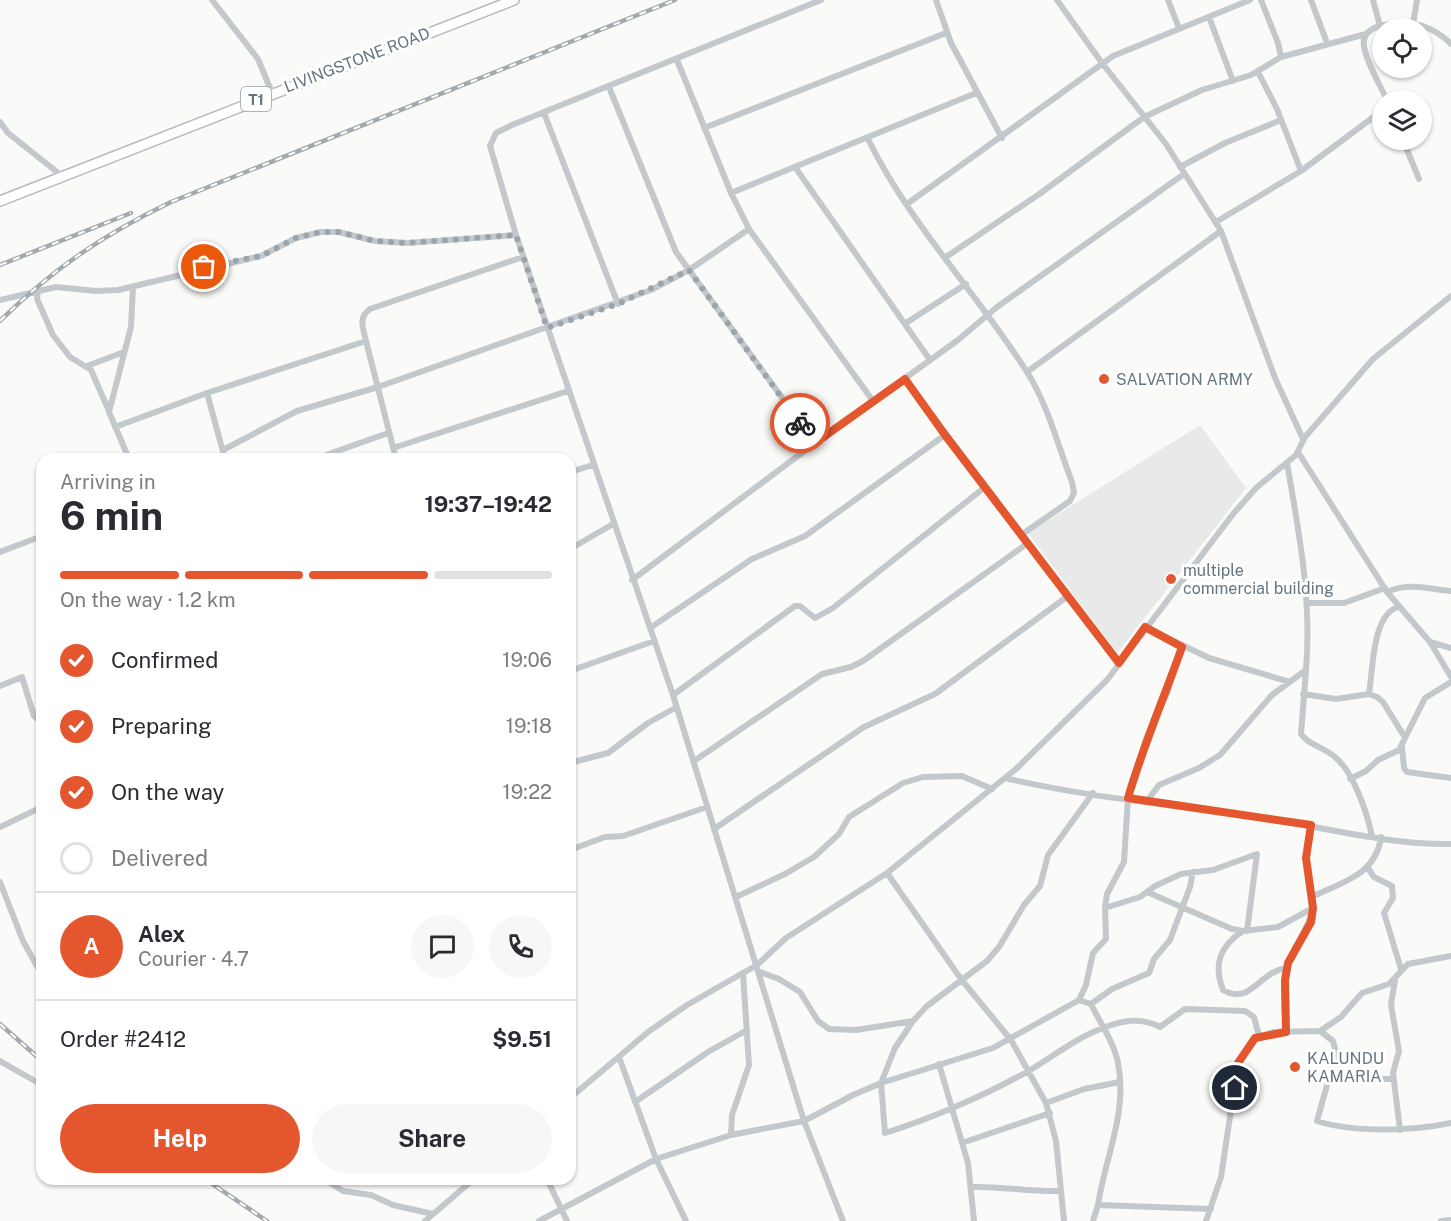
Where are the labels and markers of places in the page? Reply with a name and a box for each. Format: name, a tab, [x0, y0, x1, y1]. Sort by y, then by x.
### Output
pin	[178, 241, 229, 292]
place label: SALVATION ARMY	[1116, 370, 1253, 389]
marker: SALVATION ARMY	[1097, 372, 1111, 386]
place label: multiple commercial building	[1183, 561, 1334, 598]
marker: multiple commercial building	[1164, 572, 1178, 586]
place label: KALUNDU KAMARIA	[1307, 1049, 1384, 1086]
marker: KALUNDU KAMARIA	[1288, 1060, 1302, 1074]
pin	[1209, 1062, 1260, 1113]

